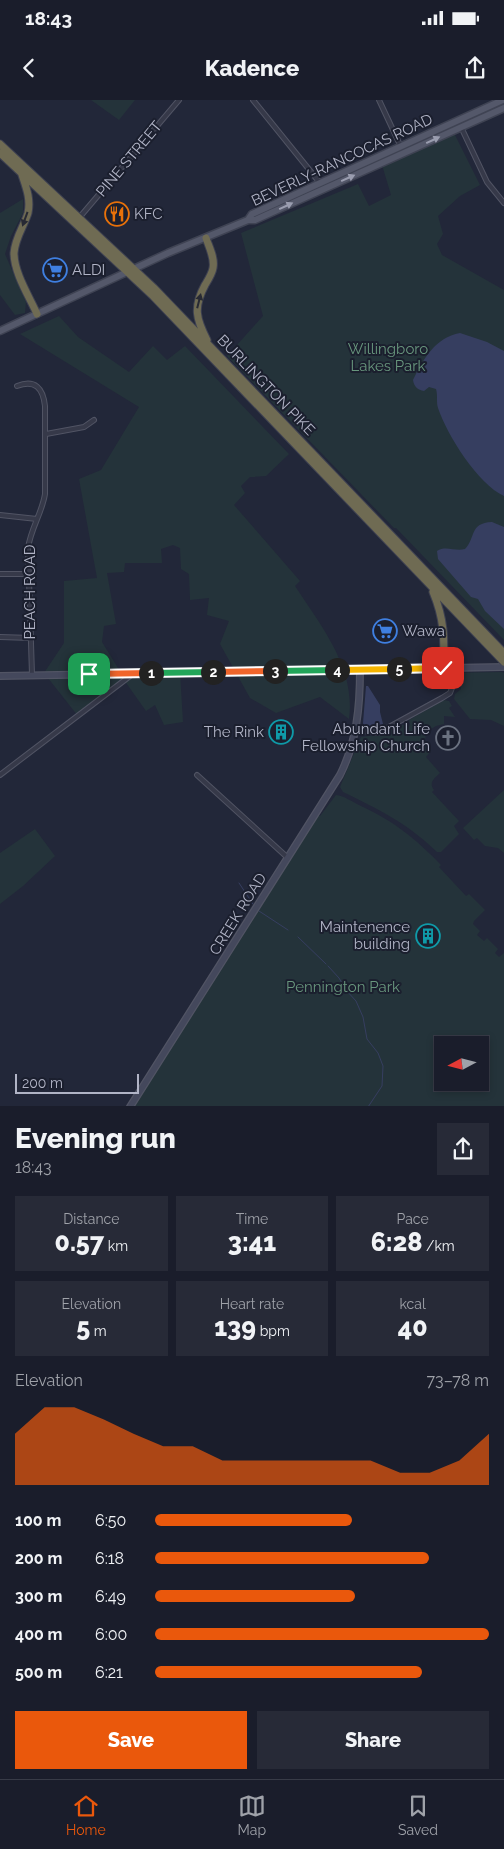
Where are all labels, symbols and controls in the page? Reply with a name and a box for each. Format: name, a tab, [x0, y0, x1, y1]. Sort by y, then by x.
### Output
text: 18:43	[25, 7, 72, 29]
icon: back	[15, 54, 43, 82]
icon: share	[461, 54, 489, 82]
text: Kadence	[205, 55, 299, 81]
street label: BEVERLY-RANCOCAS ROAD	[249, 110, 436, 210]
street label: PINE STREET	[92, 118, 166, 200]
one-way arrow	[426, 136, 440, 144]
one-way arrow	[341, 174, 355, 182]
restaurant icon: KFC	[104, 201, 130, 227]
one-way arrow	[279, 202, 293, 210]
place label: KFC	[134, 205, 163, 223]
one-way arrow	[21, 212, 29, 227]
supermarket icon: ALDI	[42, 257, 68, 283]
place label: ALDI	[72, 261, 105, 279]
one-way arrow	[195, 294, 203, 309]
street label: BURLINGTON PIKE	[213, 331, 319, 439]
park label: Willingboro Lakes Park	[348, 340, 428, 375]
street label: PEACH ROAD	[21, 544, 39, 639]
supermarket icon: Wawa	[372, 618, 398, 644]
place label: Wawa	[402, 622, 445, 640]
pin	[422, 647, 464, 689]
pin	[68, 653, 110, 695]
icon: check	[429, 654, 457, 682]
pin: 5	[386, 656, 412, 682]
pin: 3	[262, 658, 288, 684]
pin: 4	[324, 658, 350, 682]
icon: arrive	[75, 660, 103, 688]
pin: 1	[138, 660, 164, 686]
pin: 2	[200, 660, 226, 684]
text: 5	[396, 661, 403, 677]
text: 4	[334, 662, 342, 678]
text: 3	[272, 663, 279, 679]
text: 2	[210, 664, 217, 680]
text: 1	[148, 665, 155, 681]
building icon: The Rink	[268, 719, 294, 745]
place label: Abundant Life Fellowship Church	[302, 720, 430, 755]
place label: The Rink	[204, 723, 264, 741]
church icon: Abundant Life Fellowship Church	[435, 725, 461, 751]
street label: CREEK ROAD	[206, 869, 270, 958]
place label: Maintenence building	[320, 918, 410, 953]
building icon: Maintenence building	[415, 923, 441, 949]
park label: Pennington Park	[286, 978, 400, 996]
north arrow	[434, 1036, 489, 1091]
map controls	[434, 1036, 489, 1091]
scale bar	[15, 1072, 139, 1095]
text: 200 m	[22, 1075, 63, 1091]
text: Evening run	[15, 1122, 176, 1155]
button: share	[437, 1123, 489, 1175]
text: 18:43	[15, 1158, 52, 1177]
text: Distance	[63, 1211, 119, 1227]
text: Time	[236, 1211, 268, 1227]
text: Pace	[397, 1211, 429, 1227]
text: 0.57	[55, 1227, 104, 1257]
text: 3:41	[228, 1227, 276, 1257]
text: 6:28	[371, 1227, 422, 1257]
text: km	[104, 1238, 128, 1254]
text: /km	[422, 1238, 455, 1254]
text: Elevation	[62, 1296, 121, 1312]
text: Heart rate	[220, 1296, 284, 1312]
text: kcal	[400, 1296, 426, 1312]
text: 5	[76, 1312, 90, 1342]
text: 139	[214, 1312, 256, 1342]
text: 40	[398, 1312, 428, 1342]
text: m	[90, 1323, 107, 1339]
text: bpm	[256, 1323, 290, 1339]
text: Elevation	[15, 1371, 83, 1390]
text: 73–78 m	[427, 1371, 489, 1390]
text: 100 m	[15, 1511, 61, 1530]
text: 6:50	[95, 1511, 126, 1530]
text: 200 m	[15, 1549, 62, 1568]
text: 6:18	[95, 1549, 124, 1568]
text: 300 m	[15, 1587, 62, 1606]
text: 6:49	[95, 1587, 126, 1606]
text: 400 m	[15, 1625, 63, 1644]
text: 6:00	[95, 1625, 127, 1644]
text: 500 m	[15, 1663, 62, 1682]
text: 6:21	[95, 1663, 123, 1682]
button: Save	[15, 1711, 247, 1769]
button: Share	[257, 1711, 489, 1769]
tab: Home	[66, 1792, 106, 1838]
tab: Map	[238, 1792, 266, 1838]
tab: Saved	[398, 1792, 438, 1838]

